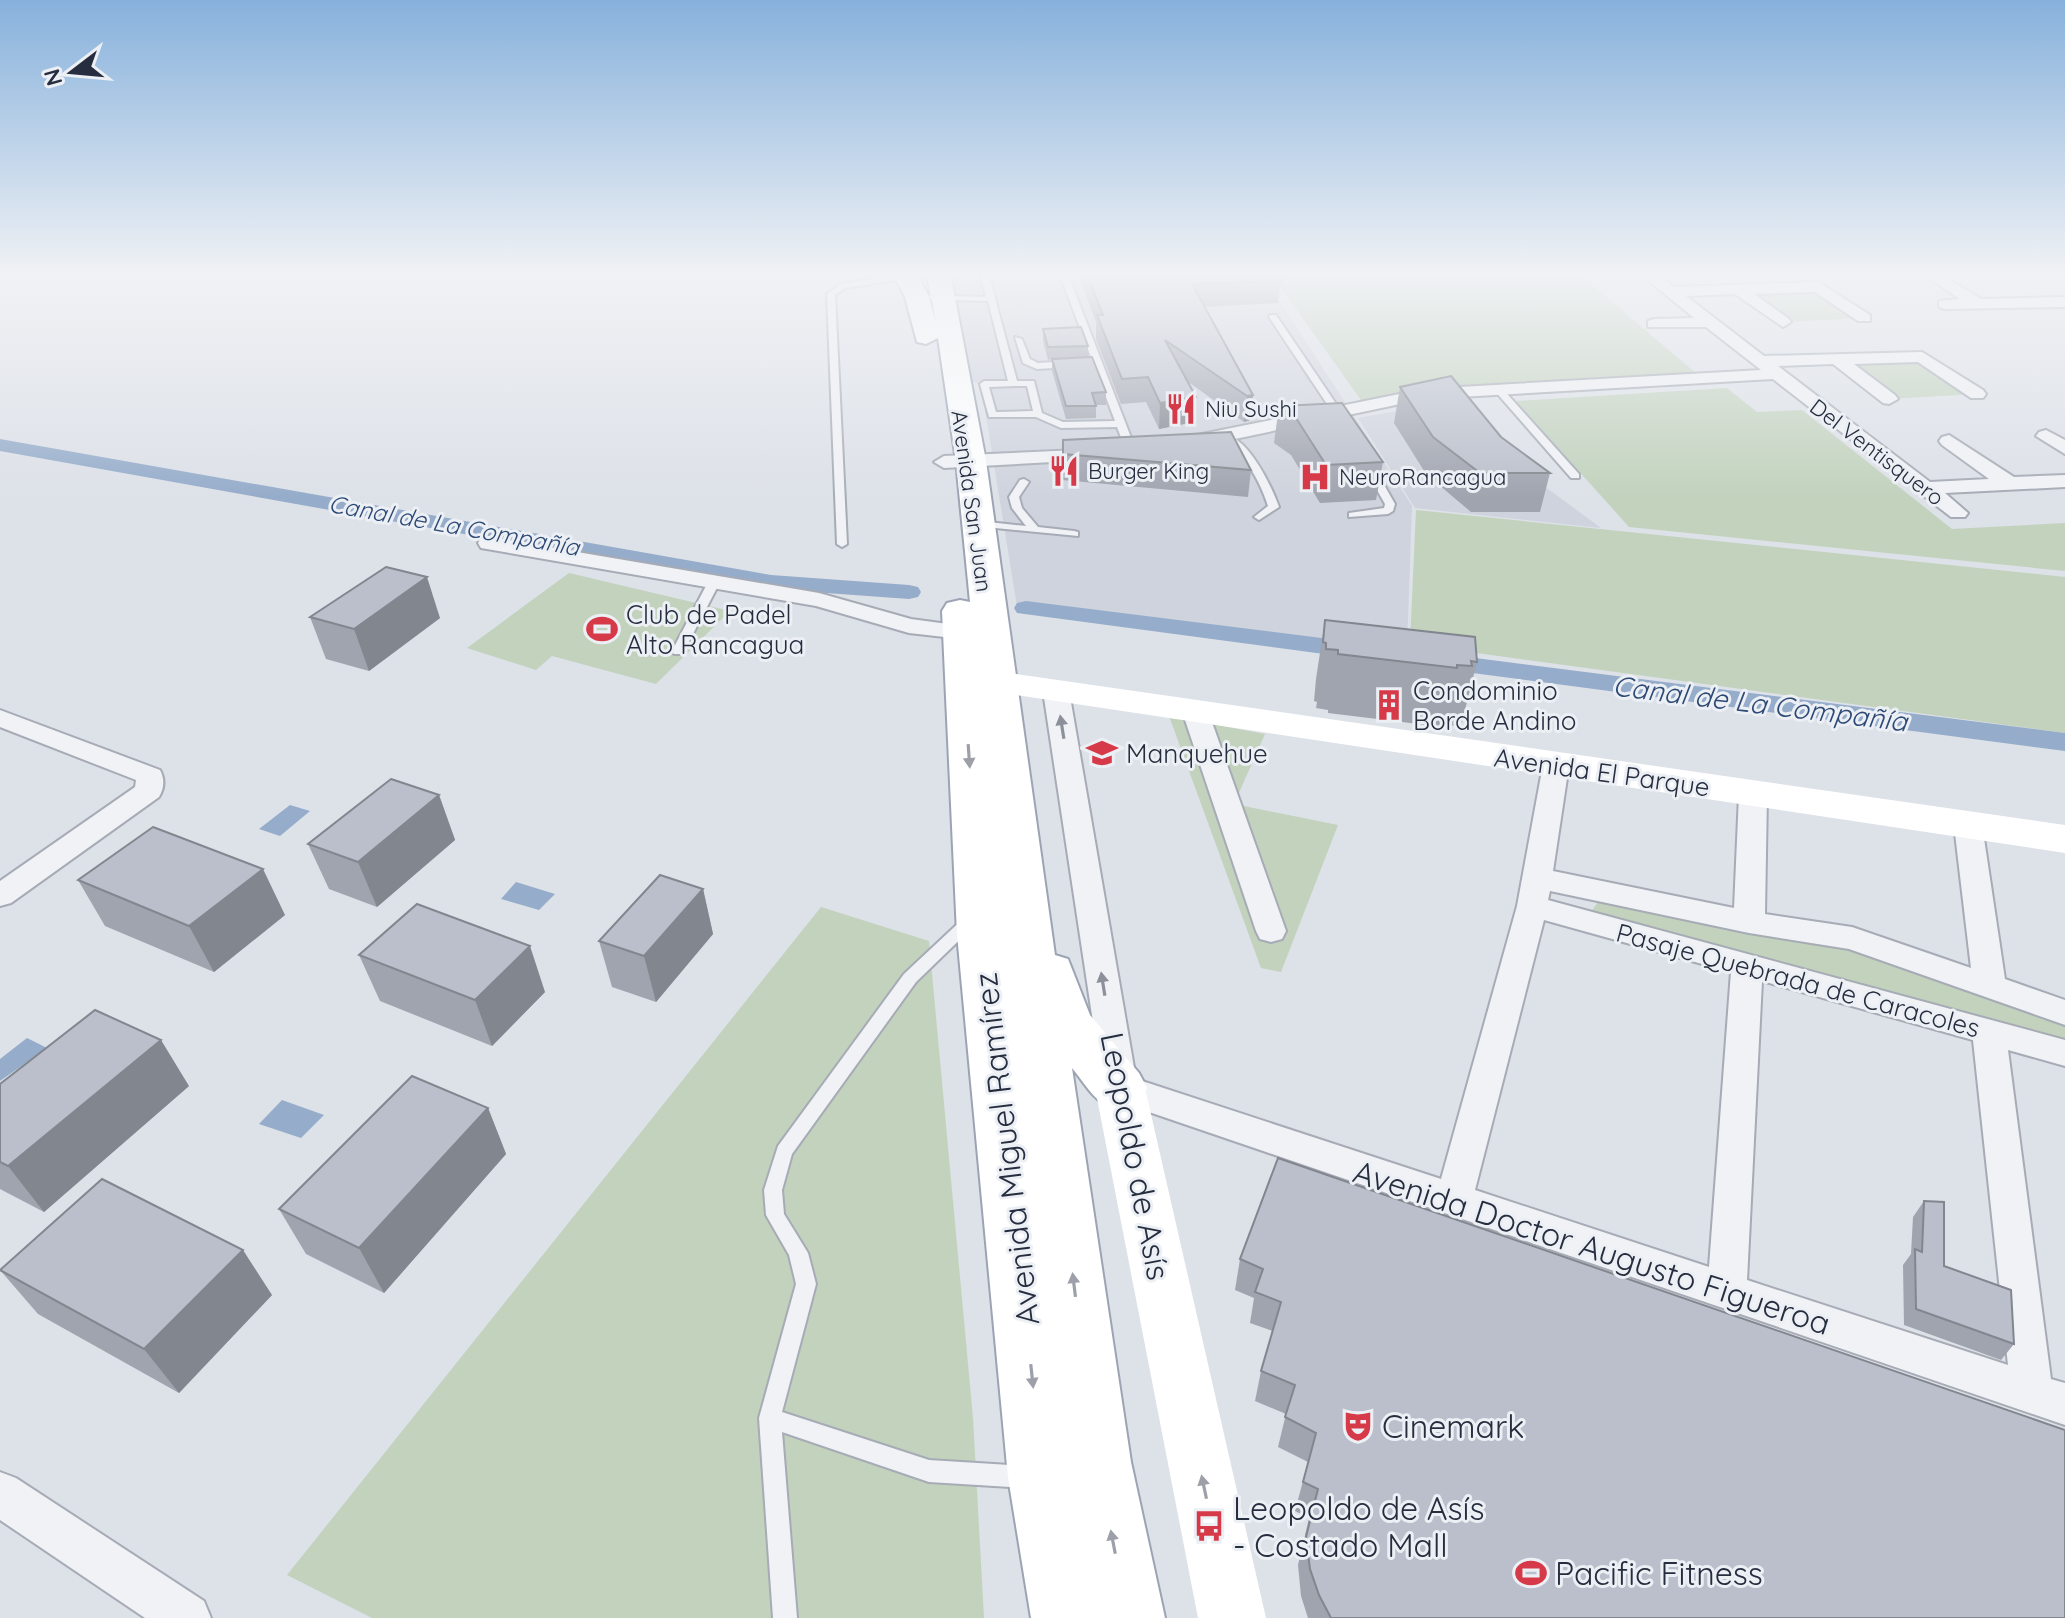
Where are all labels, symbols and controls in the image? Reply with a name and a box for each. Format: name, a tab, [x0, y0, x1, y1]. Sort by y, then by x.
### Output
north arrow	[32, 32, 112, 112]
text: N	[37, 66, 68, 89]
restaurant icon: Niu Sushi	[1164, 392, 1198, 426]
street label: Del Ventisquero	[1804, 392, 1950, 512]
place label: Niu Sushi	[1205, 395, 1297, 423]
street label: Avenida San Juan	[945, 408, 999, 594]
restaurant icon: Burger King	[1047, 454, 1081, 488]
place label: Burger King	[1088, 457, 1209, 485]
hospital icon: NeuroRancagua	[1298, 460, 1332, 494]
place label: NeuroRancagua	[1339, 463, 1506, 491]
water label: Canal de La Compañía	[326, 488, 583, 562]
place label: Club de Padel Alto Rancagua	[626, 598, 804, 661]
sports icon: Club de Padel Alto Rancagua	[585, 612, 619, 646]
water label: Canal de La Compañía	[1611, 668, 1911, 739]
place label: Condominio Borde Andino	[1413, 674, 1577, 737]
building icon: Condominio Borde Andino	[1372, 688, 1406, 722]
one-way arrow	[1055, 714, 1068, 739]
school or university icon: Manquehue	[1085, 736, 1119, 770]
place label: Manquehue	[1126, 737, 1268, 770]
street label: Avenida El Parque	[1492, 741, 1712, 803]
one-way arrow	[963, 744, 976, 769]
street label: Pasaje Quebrada de Caracoles	[1613, 916, 1983, 1044]
street label: Avenida Miguel Ramírez	[965, 970, 1047, 1328]
one-way arrow	[1096, 971, 1109, 996]
street label: Leopoldo de Asís	[1092, 1029, 1180, 1283]
street label: Avenida Doctor Augusto Figueroa	[1349, 1151, 1835, 1343]
one-way arrow	[1067, 1272, 1080, 1297]
one-way arrow	[1026, 1364, 1039, 1389]
place label: Cinemark	[1382, 1406, 1524, 1446]
theatre icon: Cinemark	[1341, 1409, 1375, 1443]
one-way arrow	[1197, 1474, 1210, 1499]
place label: Leopoldo de Asís - Costado Mall	[1233, 1488, 1484, 1565]
bus stop icon: Leopoldo de Asís - Costado Mall	[1192, 1509, 1226, 1543]
one-way arrow	[1106, 1529, 1119, 1554]
place label: Pacific Fitness	[1555, 1553, 1763, 1593]
sports icon: Pacific Fitness	[1514, 1556, 1548, 1590]

